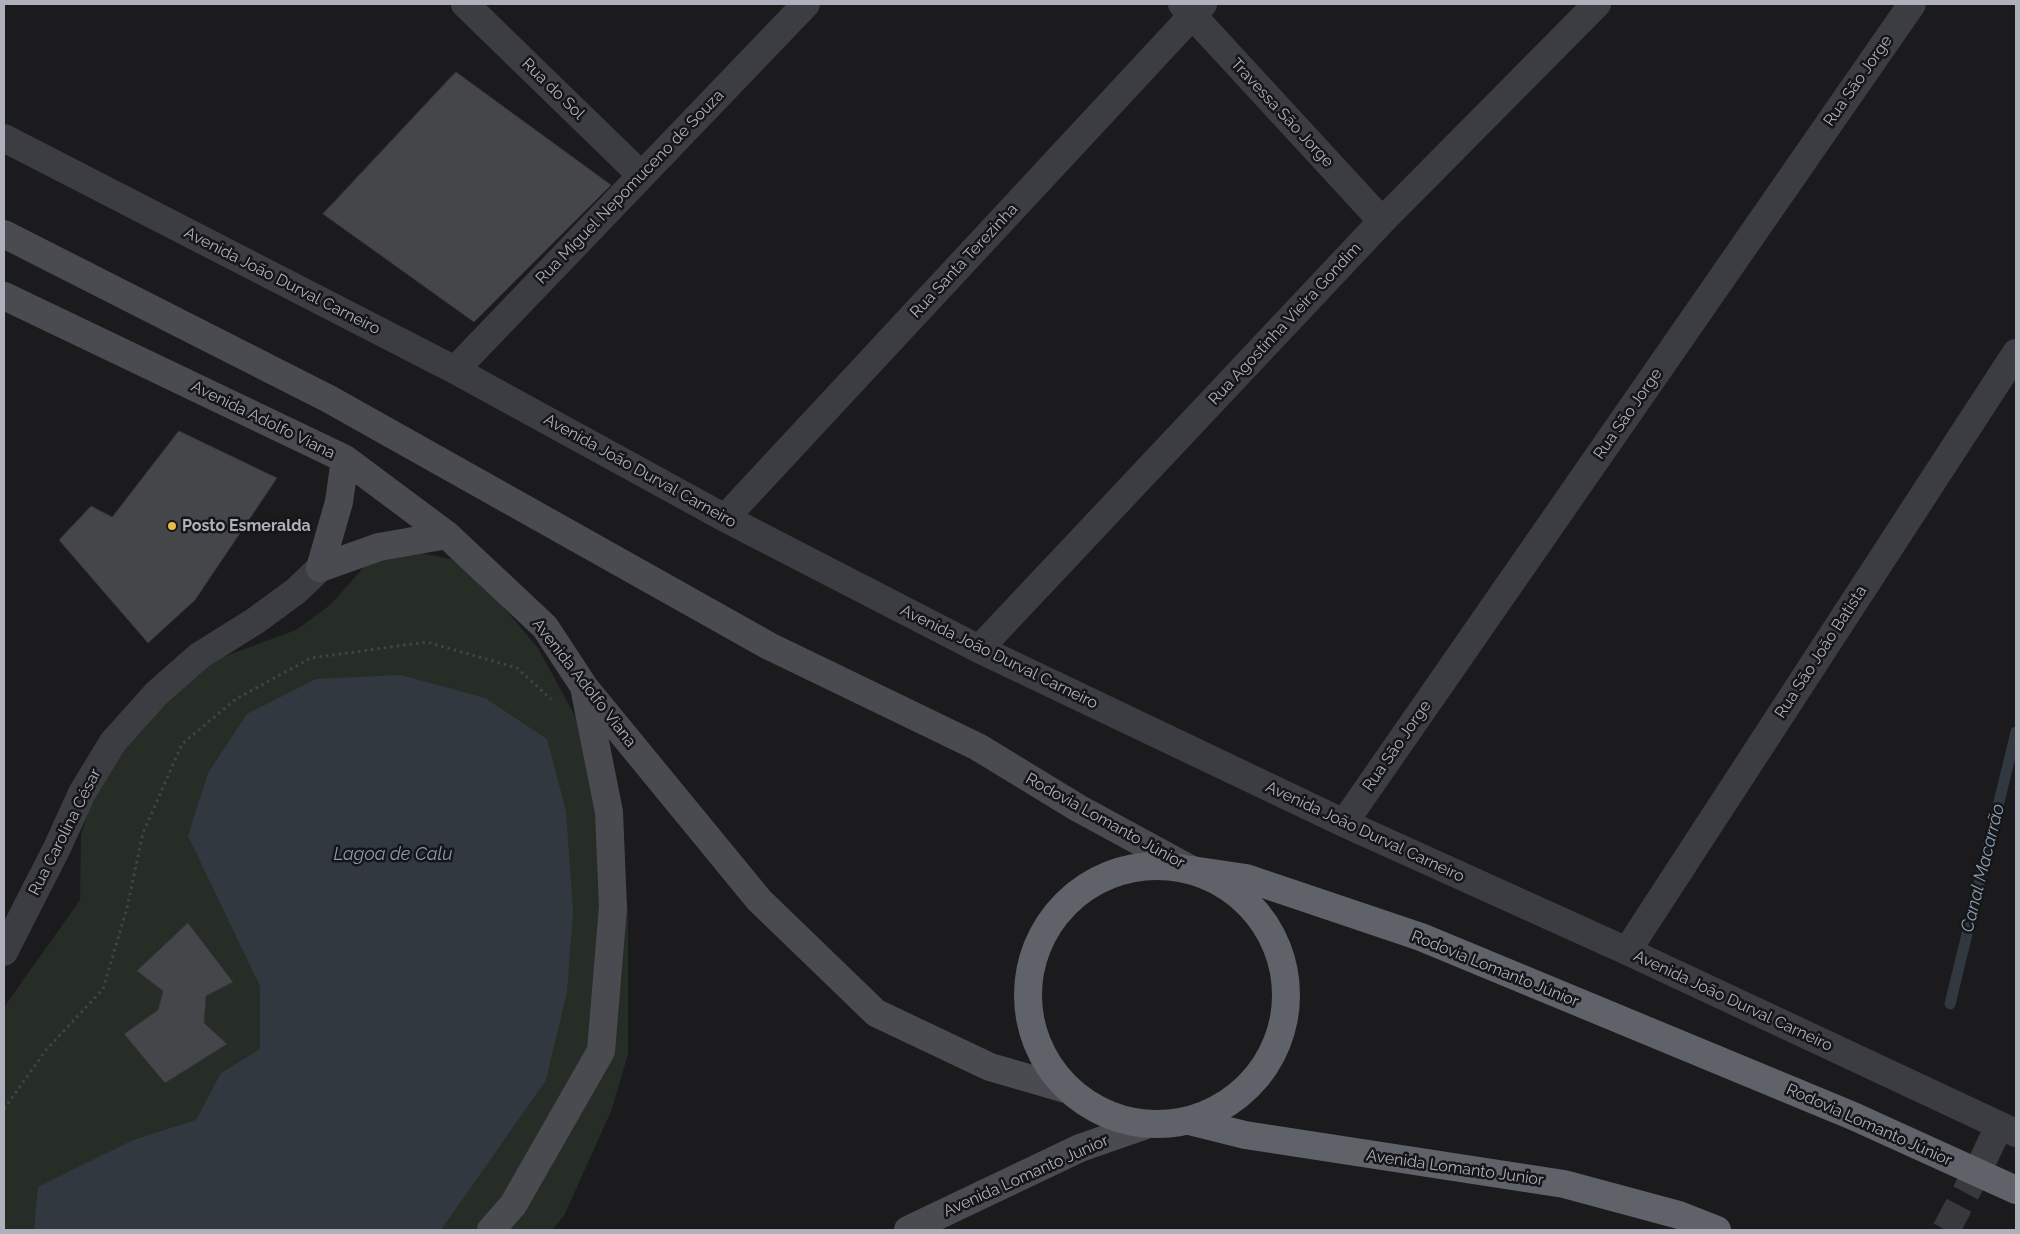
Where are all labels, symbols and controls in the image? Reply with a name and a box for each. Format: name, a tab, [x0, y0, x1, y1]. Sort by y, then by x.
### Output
street label: Rua São Jorge	[1820, 32, 1896, 130]
street label: Rua do Sol	[518, 54, 588, 124]
street label: Travessa São Jorge	[1227, 55, 1337, 171]
street label: Rua Miguel Nepomuceno de Souza	[532, 86, 728, 288]
street label: Rua Santa Terezinha	[906, 200, 1022, 322]
street label: Avenida João Durval Carneiro	[181, 223, 383, 339]
street label: Rua Agostinha Vieira Gondim	[1205, 239, 1365, 409]
street label: Rua São Jorge	[1590, 365, 1666, 463]
street label: Avenida Adolfo Viana	[188, 377, 338, 463]
street label: Avenida João Durval Carneiro	[540, 410, 740, 532]
place label: Posto Esmeralda	[182, 516, 311, 536]
marker: Posto Esmeralda	[166, 520, 178, 532]
street label: Rua São João Batista	[1771, 582, 1871, 722]
street label: Avenida João Durval Carneiro	[897, 601, 1101, 713]
street label: Avenida Adolfo Viana	[528, 615, 640, 751]
street label: Rua São Jorge	[1359, 697, 1435, 795]
street label: Rua Carolina César	[25, 765, 105, 899]
street label: Rodovia Lomanto Júnior	[1022, 769, 1188, 873]
street label: Avenida João Durval Carneiro	[1262, 777, 1468, 887]
water label: Canal Macarrão	[1957, 801, 2009, 935]
water label: Lagoa de Calu	[333, 844, 453, 866]
street label: Rodovia Lomanto Júnior	[1408, 927, 1582, 1011]
street label: Avenida João Durval Carneiro	[1630, 946, 1836, 1056]
street label: Rodovia Lomanto Júnior	[1783, 1080, 1955, 1170]
street label: Avenida Lomanto Junior	[940, 1131, 1112, 1221]
street label: Avenida Lomanto Junior	[1365, 1146, 1545, 1190]

